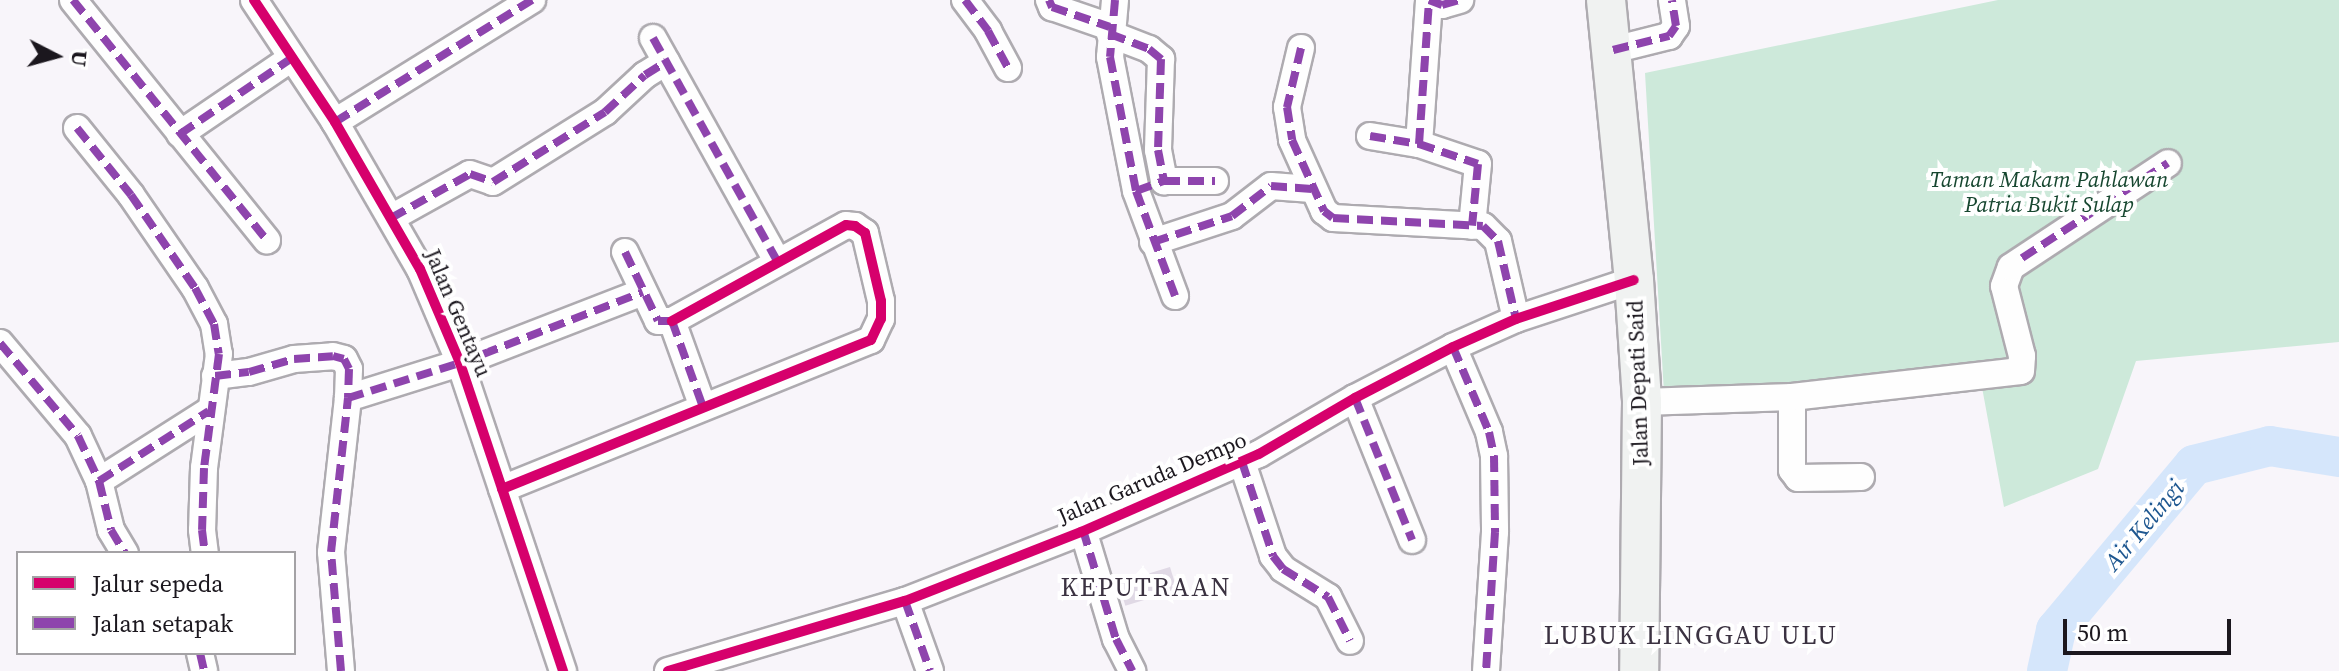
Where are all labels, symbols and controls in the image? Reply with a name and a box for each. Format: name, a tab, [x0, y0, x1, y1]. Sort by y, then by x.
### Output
north arrow	[16, 16, 96, 96]
text: U	[64, 49, 96, 68]
park label: Taman Makam Pahlawan Patria Bukit Sulap	[1930, 166, 2168, 218]
street label: Jalan Gentayu	[419, 245, 497, 381]
street label: Jalan Depati Said	[1622, 300, 1654, 466]
street label: Jalan Garuda Dempo	[1054, 426, 1250, 530]
water label: Air Kelingi	[2098, 474, 2190, 576]
legend	[16, 551, 296, 655]
text: Jalur sepeda	[92, 567, 223, 600]
district label: KEPUTRAAN	[1061, 572, 1231, 604]
scale bar	[2067, 603, 2235, 653]
text: Jalan setapak	[92, 607, 233, 640]
text: 50 m	[2077, 616, 2128, 649]
district label: LUBUK LINGGAU ULU	[1544, 620, 1838, 652]

